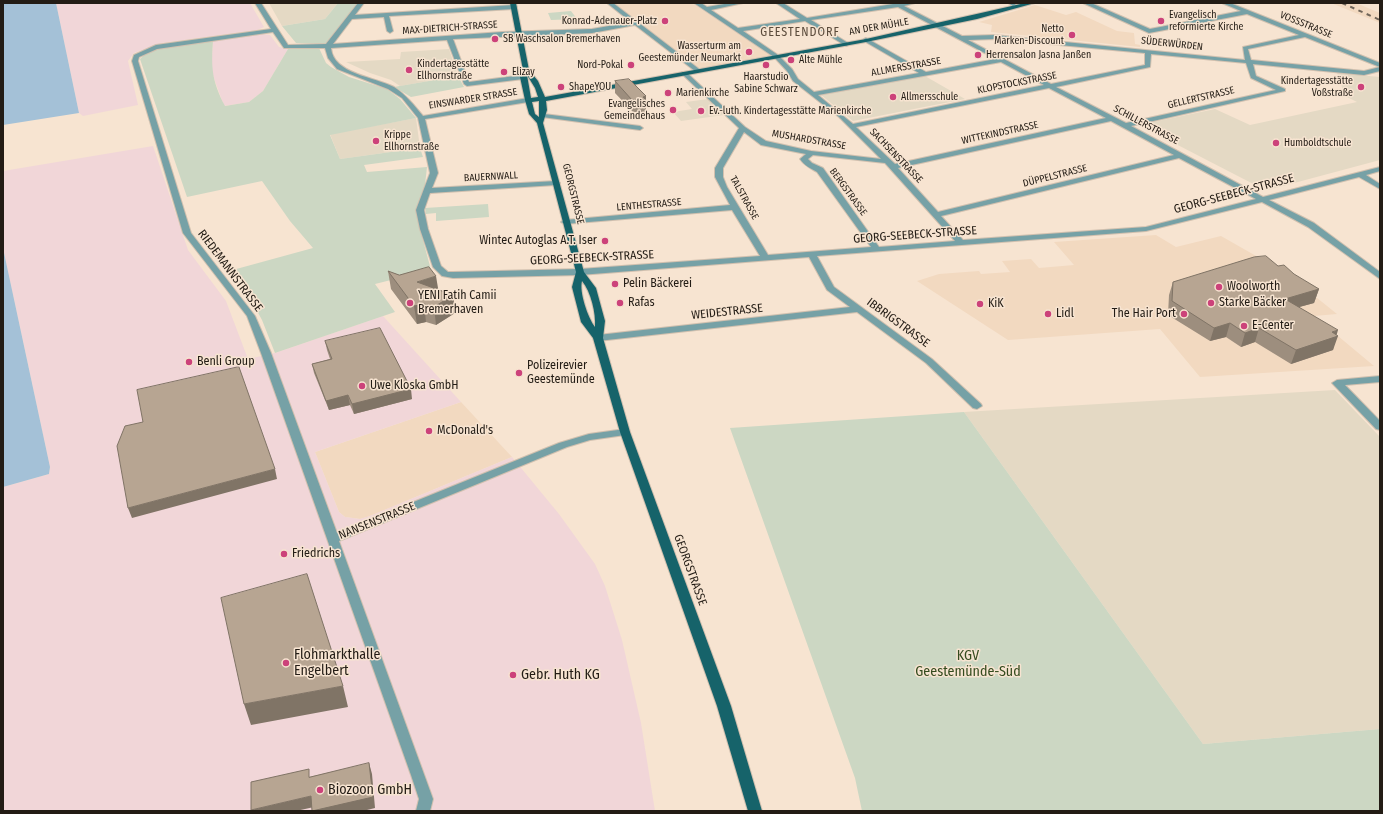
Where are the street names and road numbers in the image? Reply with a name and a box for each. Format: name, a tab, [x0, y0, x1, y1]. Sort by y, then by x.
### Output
street label: VOSSSTRASSE	[1278, 9, 1334, 41]
street label: AN DER MÜHLE	[848, 16, 910, 38]
street label: MAX-DIETRICH-STRASSE	[402, 19, 498, 37]
street label: SÜDERWÜRDEN	[1140, 35, 1204, 53]
street label: ALLMERSSTRASSE	[870, 55, 942, 79]
street label: KLOPSTOCKSTRASSE	[976, 69, 1058, 97]
street label: GELLERTSTRASSE	[1166, 84, 1236, 112]
street label: EINSWARDER STRASSE	[428, 86, 518, 112]
street label: SCHILLERSTRASSE	[1111, 103, 1181, 147]
street label: WITTEKINDSTRASSE	[960, 119, 1040, 147]
street label: SACHSENSTRASSE	[867, 126, 925, 186]
street label: MUSHARDSTRASSE	[771, 128, 847, 152]
street label: GEORGSTRASSE	[560, 162, 586, 226]
street label: DÜPPELSTRASSE	[1022, 162, 1088, 190]
street label: BERGSTRASSE	[827, 166, 869, 218]
street label: BAUERNWALL	[464, 170, 518, 184]
street label: GEORG-SEEBECK-STRASSE	[1172, 171, 1296, 217]
street label: TALSTRASSE	[727, 174, 761, 222]
street label: LENTHESTRASSE	[616, 196, 682, 214]
street label: GEORG-SEEBECK-STRASSE	[853, 223, 977, 247]
street label: RIEDEMANNSTRASSE	[195, 227, 265, 315]
street label: GEORG-SEEBECK-STRASSE	[530, 248, 654, 268]
street label: IBBRIGSTRASSE	[864, 295, 932, 351]
street label: WEIDESTRASSE	[691, 301, 763, 323]
street label: NANSENSTRASSE	[337, 499, 417, 543]
street label: GEORGSTRASSE	[670, 532, 710, 608]

